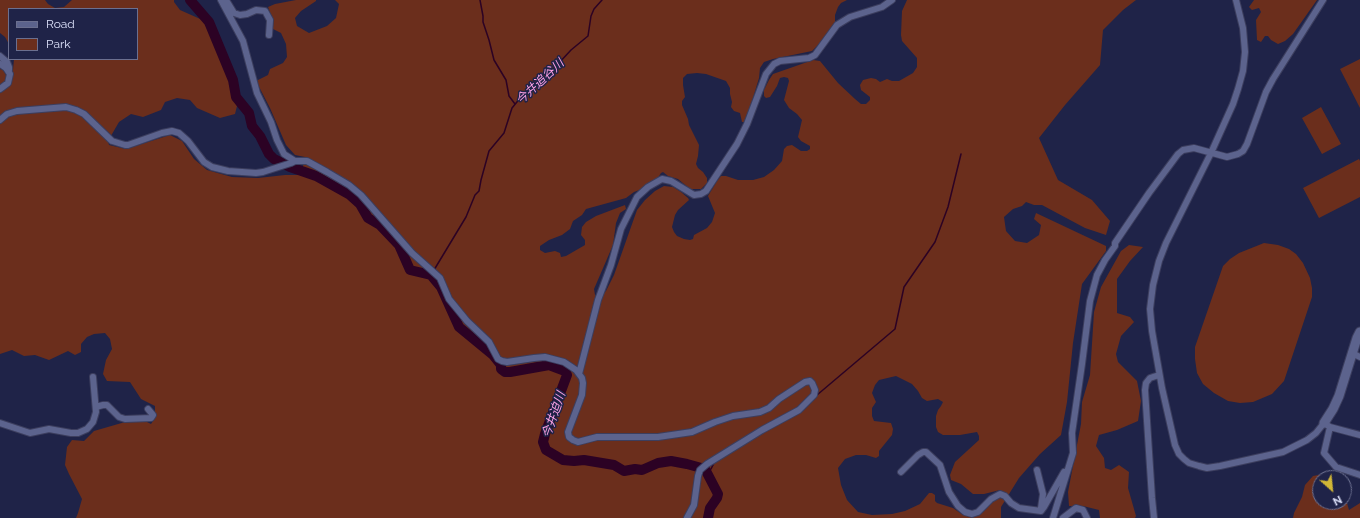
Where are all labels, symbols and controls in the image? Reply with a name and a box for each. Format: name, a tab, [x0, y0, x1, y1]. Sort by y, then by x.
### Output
legend	[8, 8, 138, 60]
text: Road	[46, 17, 75, 31]
text: Park	[46, 37, 71, 51]
water label: 今井追谷川	[513, 56, 567, 108]
water label: 今井迫川	[539, 390, 569, 440]
north arrow	[1312, 470, 1352, 510]
text: N	[1331, 493, 1344, 508]

